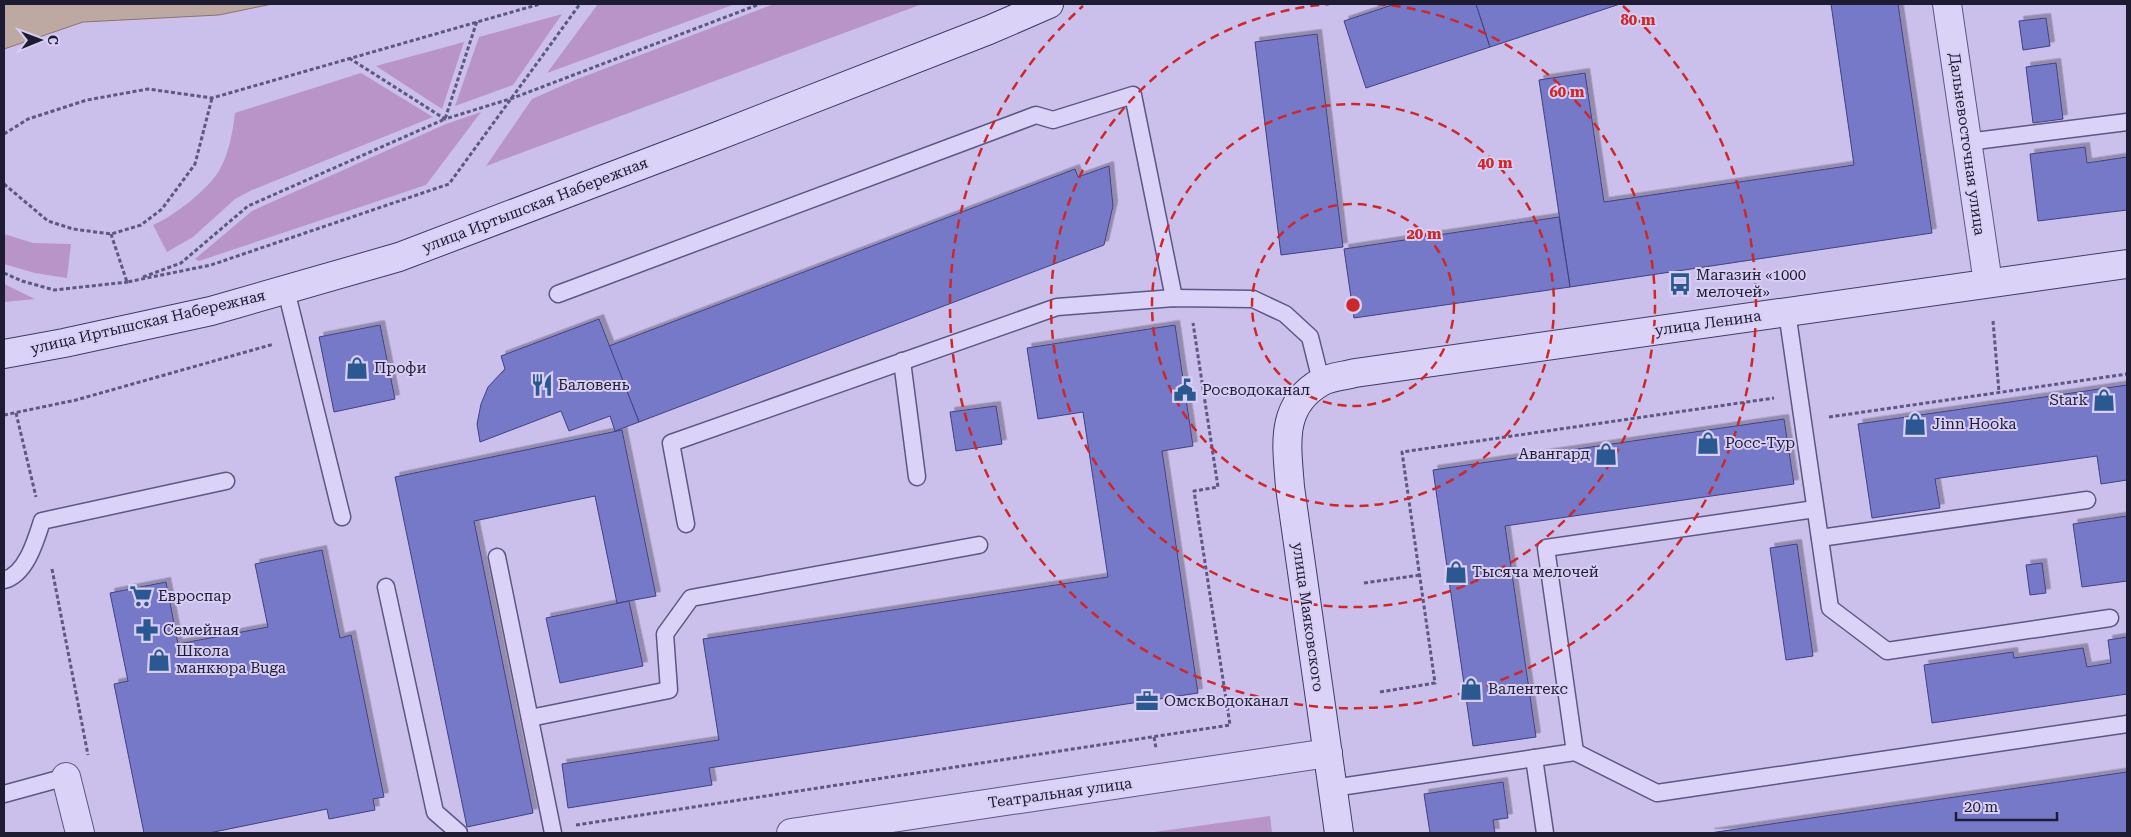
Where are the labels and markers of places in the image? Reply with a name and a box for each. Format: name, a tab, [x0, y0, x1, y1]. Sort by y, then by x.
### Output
place label: Магазин «1000 мелочей»	[1696, 266, 1806, 301]
bus stop icon: Магазин «1000 мелочей»	[1667, 271, 1693, 297]
centre of rings	[1344, 296, 1362, 314]
shop icon: Профи	[344, 355, 370, 381]
place label: Профи	[374, 359, 427, 377]
restaurant icon: Баловень	[529, 372, 555, 398]
place label: Баловень	[558, 376, 629, 394]
public building icon: Росводоканал	[1172, 377, 1198, 403]
place label: Росводоканал	[1202, 381, 1310, 399]
shop icon: Stark	[2091, 387, 2117, 413]
place label: Stark	[2049, 391, 2088, 409]
shop icon: Jinn Hooka	[1902, 411, 1928, 437]
place label: Jinn Hooka	[1932, 415, 2016, 433]
shop icon: Росс-Тур	[1695, 430, 1721, 456]
place label: Росс-Тур	[1725, 434, 1795, 452]
shop icon: Авангард	[1593, 441, 1619, 467]
place label: Авангард	[1518, 445, 1591, 463]
shop icon: Тысяча мелочей	[1443, 559, 1469, 585]
place label: Тысяча мелочей	[1472, 563, 1599, 581]
supermarket icon: Евроспар	[128, 583, 154, 609]
place label: Евроспар	[158, 587, 231, 605]
pharmacy icon: Семейная	[134, 617, 160, 643]
place label: Семейная	[163, 621, 239, 639]
place label: Школа манкюра Buga	[176, 642, 286, 677]
shop icon: Школа манкюра Buga	[146, 647, 172, 673]
shop icon: Валентекс	[1458, 676, 1484, 702]
place label: Валентекс	[1488, 680, 1568, 698]
office icon: ОмскВодоканал	[1134, 688, 1160, 714]
place label: ОмскВодоканал	[1164, 692, 1289, 710]

